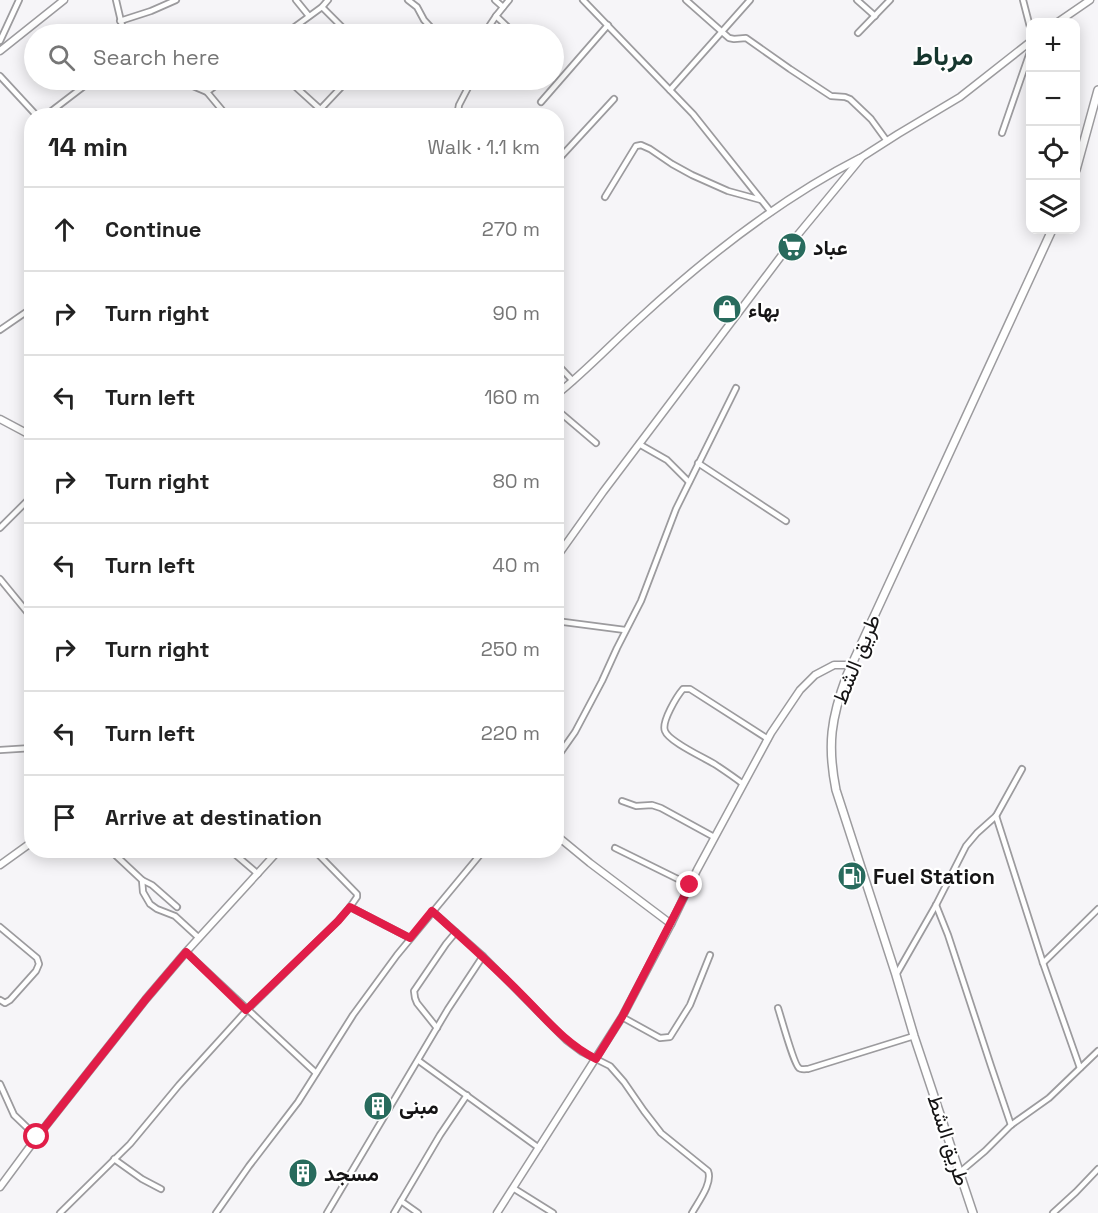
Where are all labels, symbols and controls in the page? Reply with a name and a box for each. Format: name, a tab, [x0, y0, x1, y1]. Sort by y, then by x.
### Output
map controls	[1026, 18, 1080, 234]
button: +	[1026, 18, 1080, 72]
search box	[24, 24, 564, 90]
district label: مرباط	[913, 38, 973, 73]
icon: search	[45, 41, 78, 74]
text: Search here	[93, 43, 220, 71]
button: −	[1026, 72, 1080, 126]
button: locate	[1026, 126, 1080, 180]
text: 14 min	[48, 130, 128, 164]
text: Walk · 1.1 km	[427, 134, 540, 160]
button: layers	[1026, 180, 1080, 234]
icon: ahead	[48, 213, 81, 246]
text: Continue	[105, 215, 201, 243]
text: 270 m	[482, 216, 540, 242]
supermarket icon: عباد	[776, 231, 808, 263]
place label: عباد	[813, 234, 848, 261]
shop icon: بهاء	[711, 293, 743, 325]
place label: بهاء	[748, 296, 780, 323]
icon: right	[48, 297, 81, 330]
text: Turn right	[105, 299, 210, 327]
text: 90 m	[493, 300, 540, 326]
icon: left	[48, 381, 81, 414]
text: Turn left	[105, 383, 195, 411]
text: 160 m	[484, 384, 540, 410]
icon: right	[48, 465, 81, 498]
text: Turn right	[105, 467, 210, 495]
text: 80 m	[492, 468, 540, 494]
icon: left	[48, 549, 81, 582]
text: Turn left	[105, 551, 195, 579]
text: 40 m	[492, 552, 540, 578]
street label: طريق الشط	[826, 610, 886, 708]
icon: right	[48, 633, 81, 666]
text: Turn right	[105, 635, 210, 663]
text: 250 m	[481, 636, 540, 662]
icon: left	[48, 717, 81, 750]
text: Turn left	[105, 719, 195, 747]
text: 220 m	[481, 720, 540, 746]
icon: arrive	[48, 801, 81, 834]
text: Arrive at destination	[105, 803, 322, 831]
fuel station icon: Fuel Station	[836, 860, 868, 892]
place label: Fuel Station	[873, 863, 995, 890]
route end	[676, 871, 702, 897]
building icon: مبنى	[362, 1090, 394, 1122]
street label: طريق الشط	[922, 1091, 976, 1189]
place label: مبنى	[399, 1093, 439, 1120]
route start	[23, 1123, 49, 1149]
building icon: مسجد	[287, 1157, 319, 1189]
place label: مسجد	[324, 1160, 379, 1187]

